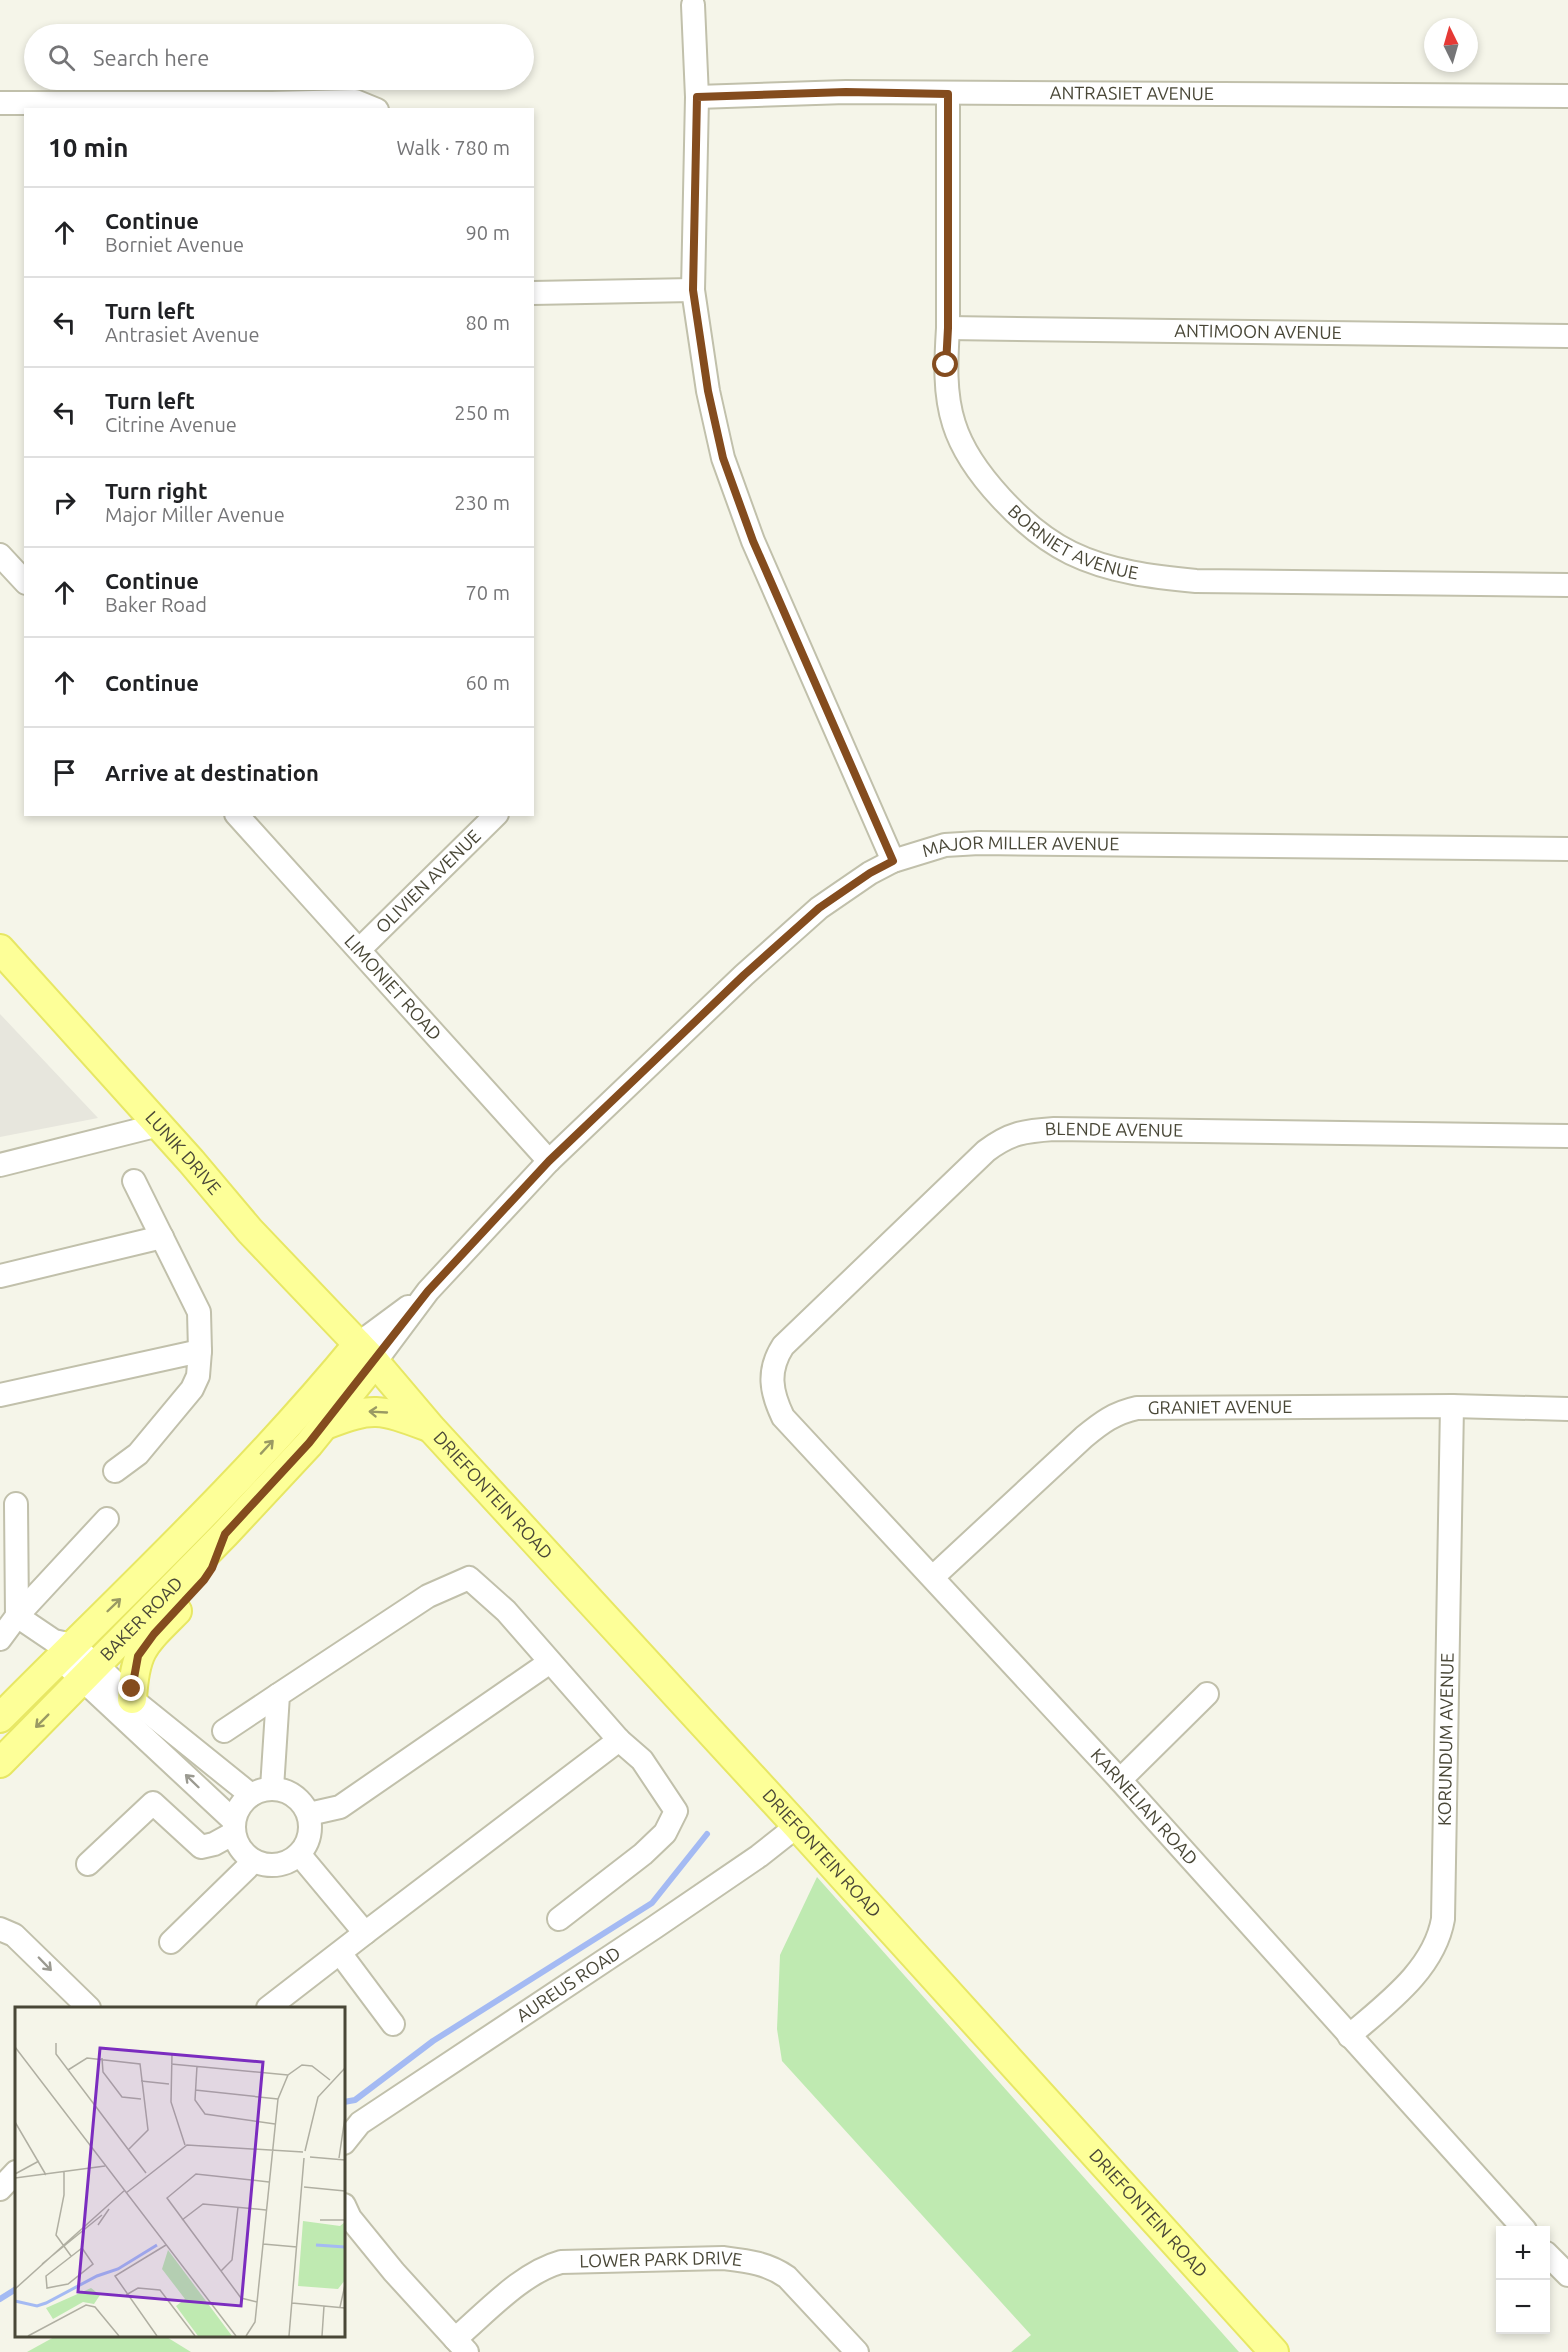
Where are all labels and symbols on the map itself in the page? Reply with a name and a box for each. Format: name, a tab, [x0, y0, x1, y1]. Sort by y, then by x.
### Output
north arrow	[1424, 18, 1478, 72]
street label: ANTRASIET AVENUE	[1050, 82, 1214, 103]
street label: ANTIMOON AVENUE	[1174, 320, 1342, 342]
route start	[932, 351, 958, 377]
street label: BORNIET AVENUE	[1004, 500, 1140, 583]
street label: OLIVIEN AVENUE	[371, 825, 484, 937]
street label: MAJOR MILLER AVENUE	[919, 832, 1119, 860]
street label: LIMONIET ROAD	[341, 930, 446, 1044]
street label: LUNIK DRIVE	[142, 1107, 226, 1198]
street label: BLENDE AVENUE	[1044, 1118, 1183, 1140]
street label: GRANIET AVENUE	[1148, 1396, 1292, 1417]
one-way arrow	[369, 1407, 388, 1418]
street label: DRIEFONTEIN ROAD	[430, 1427, 557, 1563]
one-way arrow	[260, 1439, 274, 1454]
street label: BAKER ROAD	[96, 1572, 186, 1664]
one-way arrow	[106, 1597, 121, 1612]
street label: KORUNDUM AVENUE	[1434, 1653, 1457, 1826]
route end	[118, 1675, 144, 1701]
one-way arrow	[34, 1713, 49, 1728]
street label: KARNELIAN ROAD	[1087, 1744, 1202, 1868]
one-way arrow	[184, 1774, 199, 1789]
street label: DRIEFONTEIN ROAD	[759, 1784, 886, 1921]
street label: AUREUS ROAD	[512, 1942, 624, 2025]
one-way arrow	[38, 1957, 53, 1972]
inset map	[15, 2007, 345, 2337]
street label: DRIEFONTEIN ROAD	[1086, 2144, 1212, 2281]
street label: LOWER PARK DRIVE	[579, 2247, 744, 2271]

